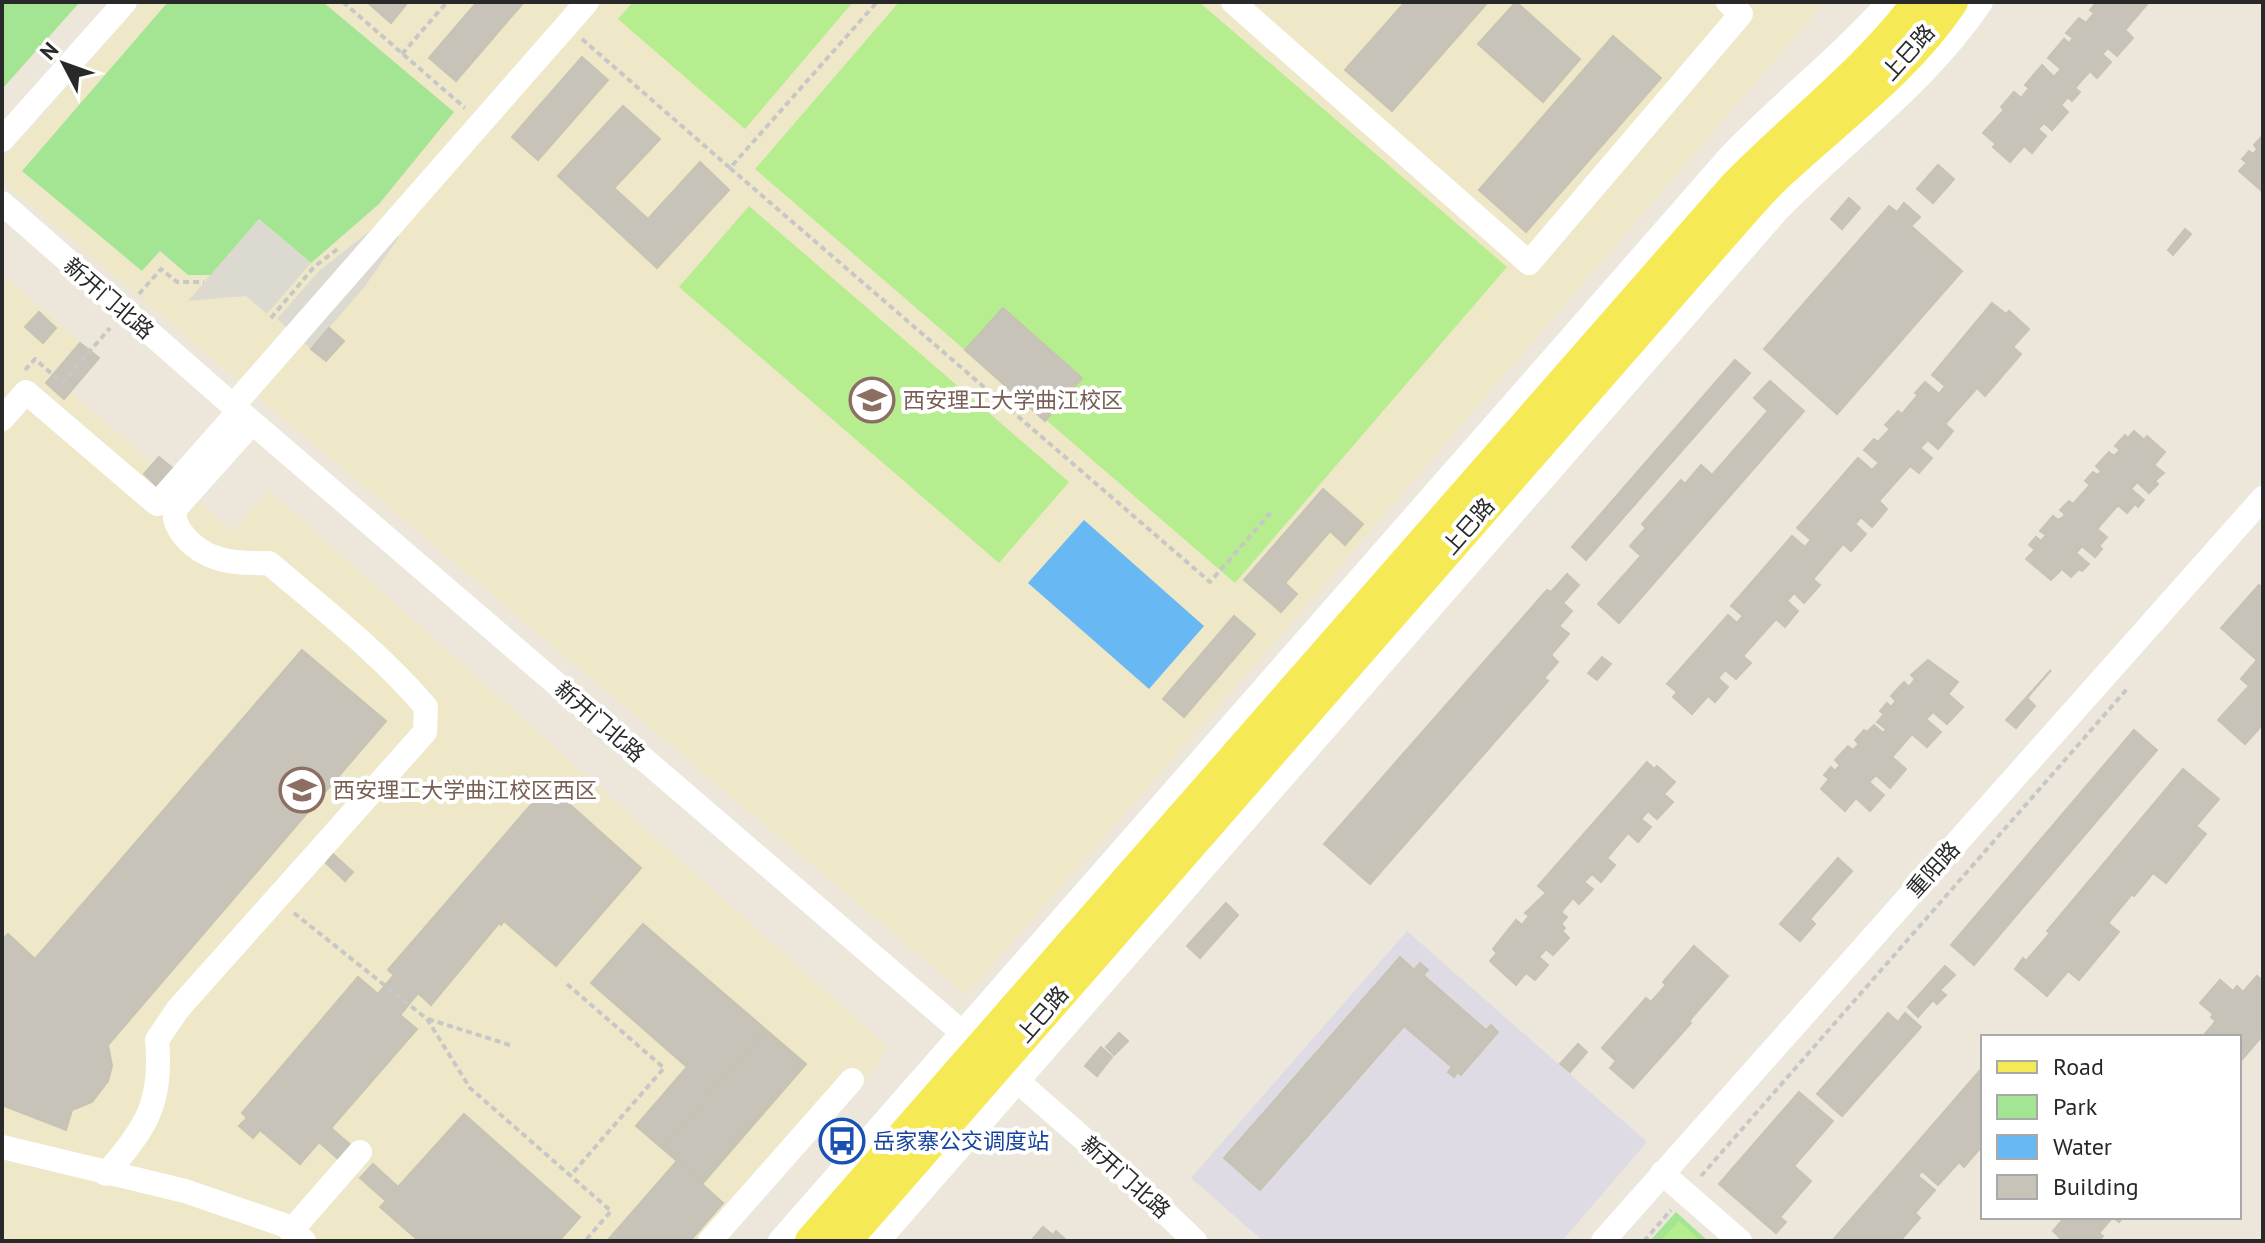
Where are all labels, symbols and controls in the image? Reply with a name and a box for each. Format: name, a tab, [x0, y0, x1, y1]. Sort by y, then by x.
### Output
street label: 上巳路	[1876, 18, 1940, 86]
north arrow	[24, 24, 104, 104]
text: N	[34, 36, 64, 66]
street label: 新开门北路	[58, 251, 160, 345]
school or university icon: 西安理工大学曲江校区	[848, 376, 896, 424]
place label: 西安理工大学曲江校区	[903, 386, 1123, 414]
street label: 上巳路	[1436, 492, 1500, 560]
street label: 新开门北路	[549, 674, 651, 768]
school or university icon: 西安理工大学曲江校区西区	[278, 766, 326, 814]
place label: 西安理工大学曲江校区西区	[333, 776, 597, 804]
street label: 重阳路	[1901, 835, 1965, 903]
street label: 上巳路	[1010, 980, 1074, 1048]
legend	[1981, 1035, 2241, 1219]
text: Road	[2053, 1051, 2104, 1082]
text: Park	[2053, 1091, 2098, 1122]
bus stop icon: 岳家寨公交调度站	[818, 1117, 866, 1165]
place label: 岳家寨公交调度站	[873, 1127, 1049, 1155]
street label: 新开门北路	[1076, 1130, 1176, 1224]
text: Water	[2053, 1131, 2112, 1162]
text: Building	[2053, 1171, 2139, 1202]

